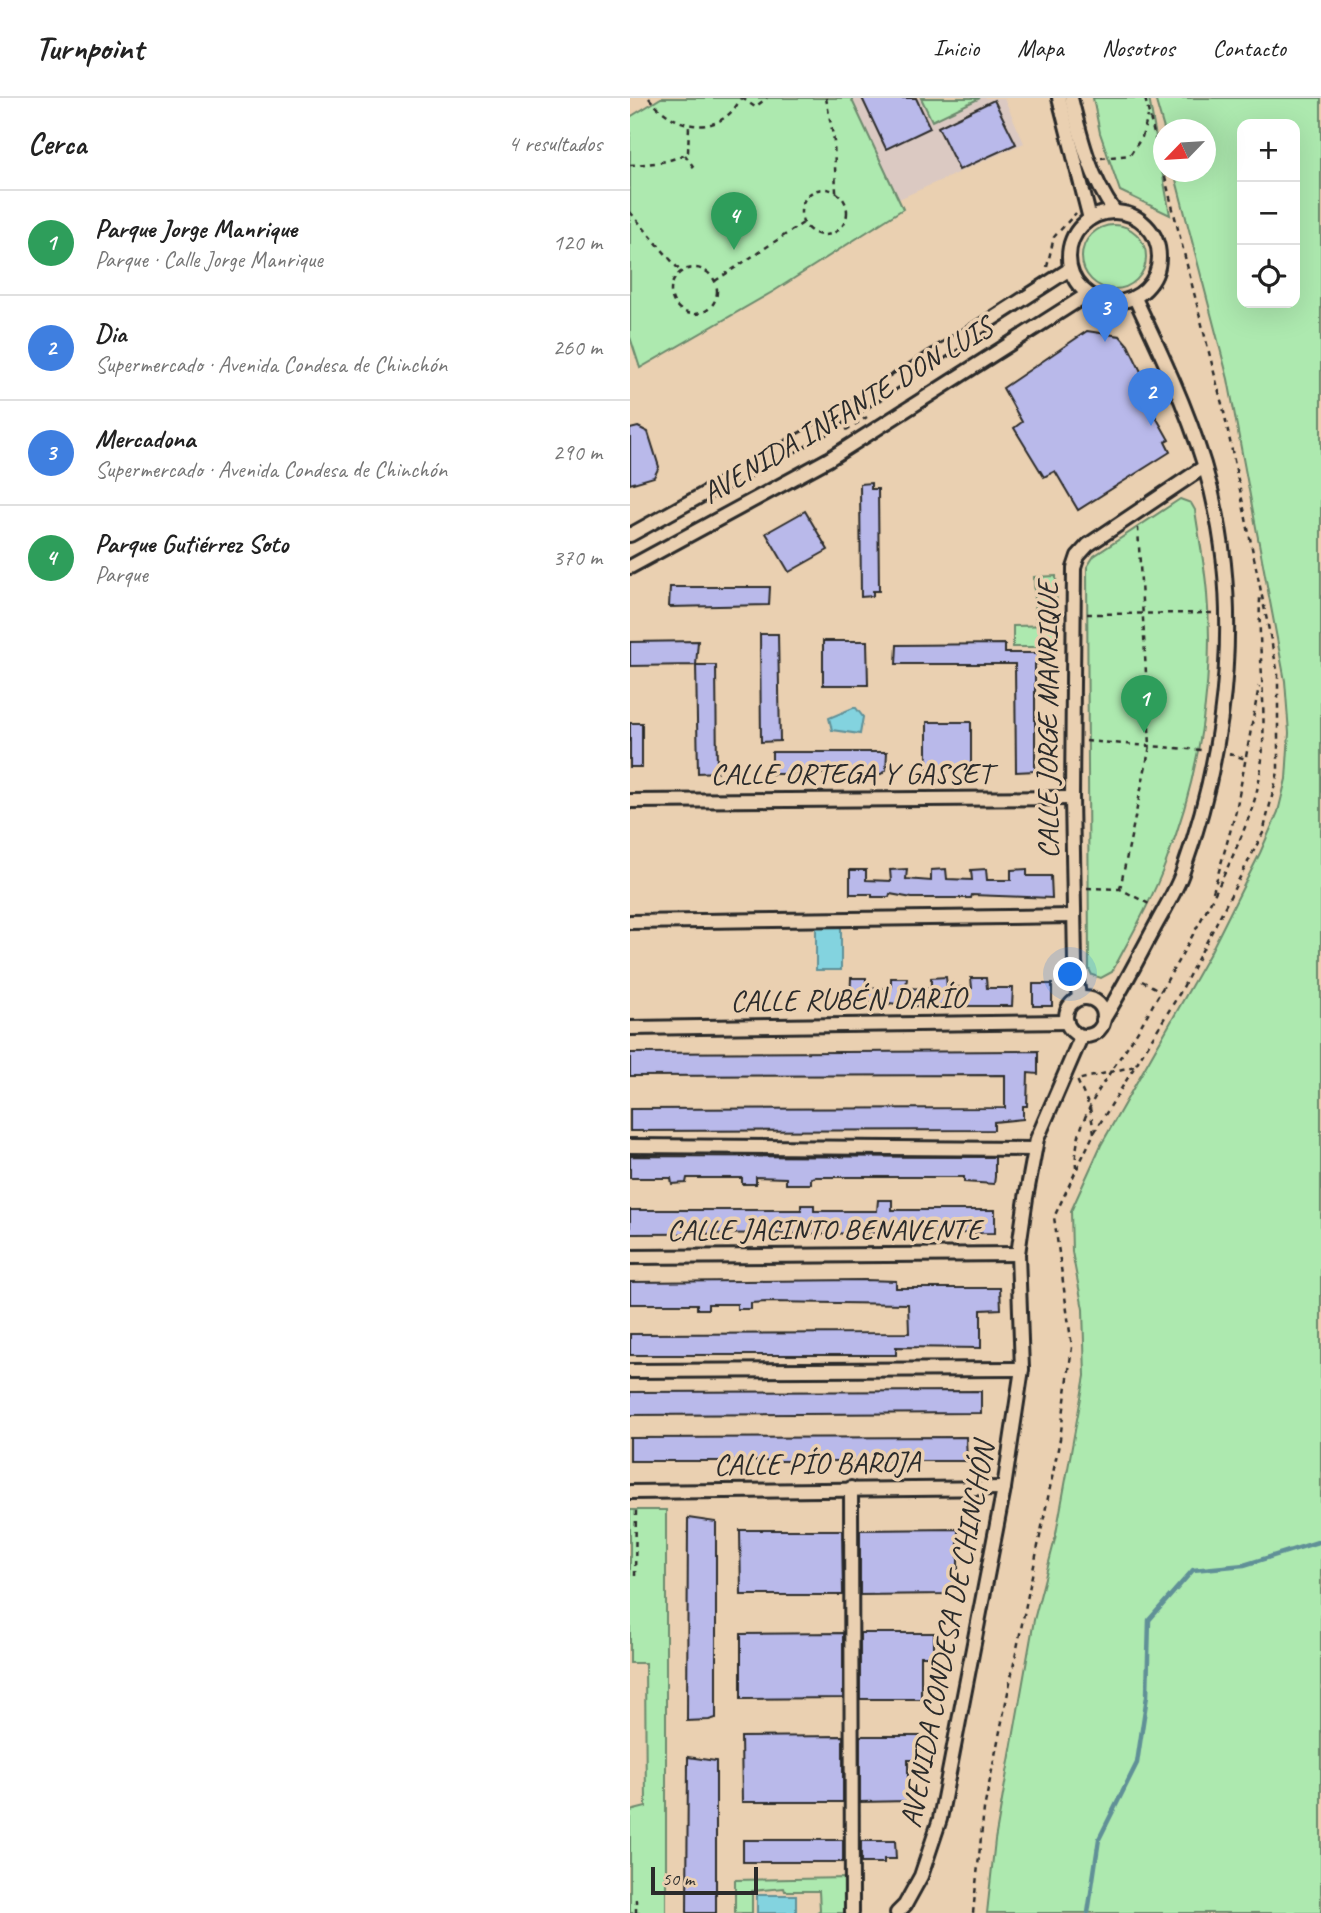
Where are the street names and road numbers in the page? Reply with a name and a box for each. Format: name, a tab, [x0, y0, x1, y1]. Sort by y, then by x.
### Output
street label: AVENIDA INFANTE DON LUIS	[695, 306, 1002, 512]
street label: CALLE JORGE MANRIQUE	[1028, 578, 1066, 859]
street label: CALLE ORTEGA Y GASSET	[710, 754, 999, 792]
street label: CALLE RUBÉN DARÍO	[730, 978, 969, 1020]
street label: CALLE JACINTO BENAVENTE	[667, 1210, 985, 1248]
street label: AVENIDA CONDESA DE CHINCHÓN	[891, 1434, 1004, 1831]
street label: CALLE PÍO BAROJA	[713, 1442, 922, 1484]

